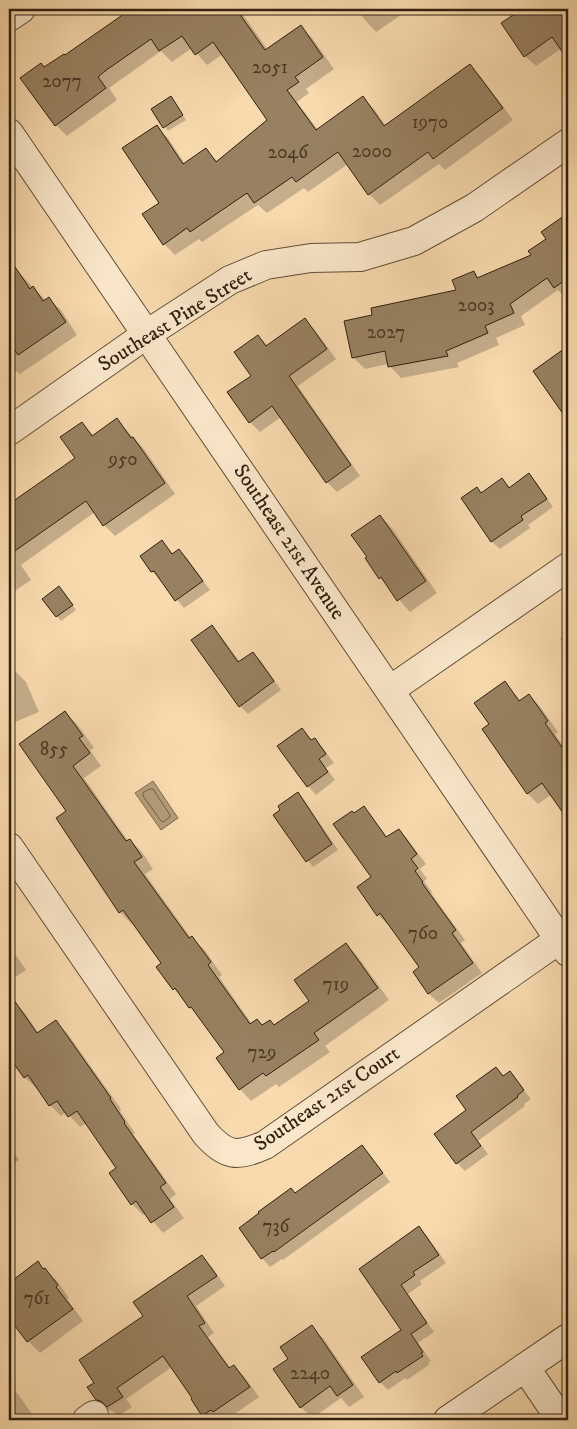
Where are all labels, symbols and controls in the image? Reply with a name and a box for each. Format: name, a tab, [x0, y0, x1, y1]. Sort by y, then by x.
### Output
house number: 2051	[252, 56, 288, 79]
house number: 2077	[42, 70, 82, 93]
house number: 1970	[412, 111, 448, 134]
house number: 2000	[352, 140, 392, 163]
house number: 2046	[268, 141, 309, 164]
street label: Southeast Pine Street	[93, 262, 257, 378]
house number: 2003	[458, 294, 494, 317]
house number: 2027	[367, 321, 405, 344]
house number: 950	[107, 448, 138, 471]
street label: Southeast 21st Avenue	[227, 459, 351, 625]
house number: 855	[40, 738, 69, 761]
house number: 760	[408, 922, 438, 945]
house number: 719	[323, 973, 349, 996]
house number: 729	[248, 1041, 276, 1064]
street label: Southeast 21st Court	[249, 1041, 405, 1157]
house number: 736	[263, 1215, 291, 1238]
house number: 761	[24, 1287, 50, 1310]
house number: 2240	[290, 1362, 330, 1385]

